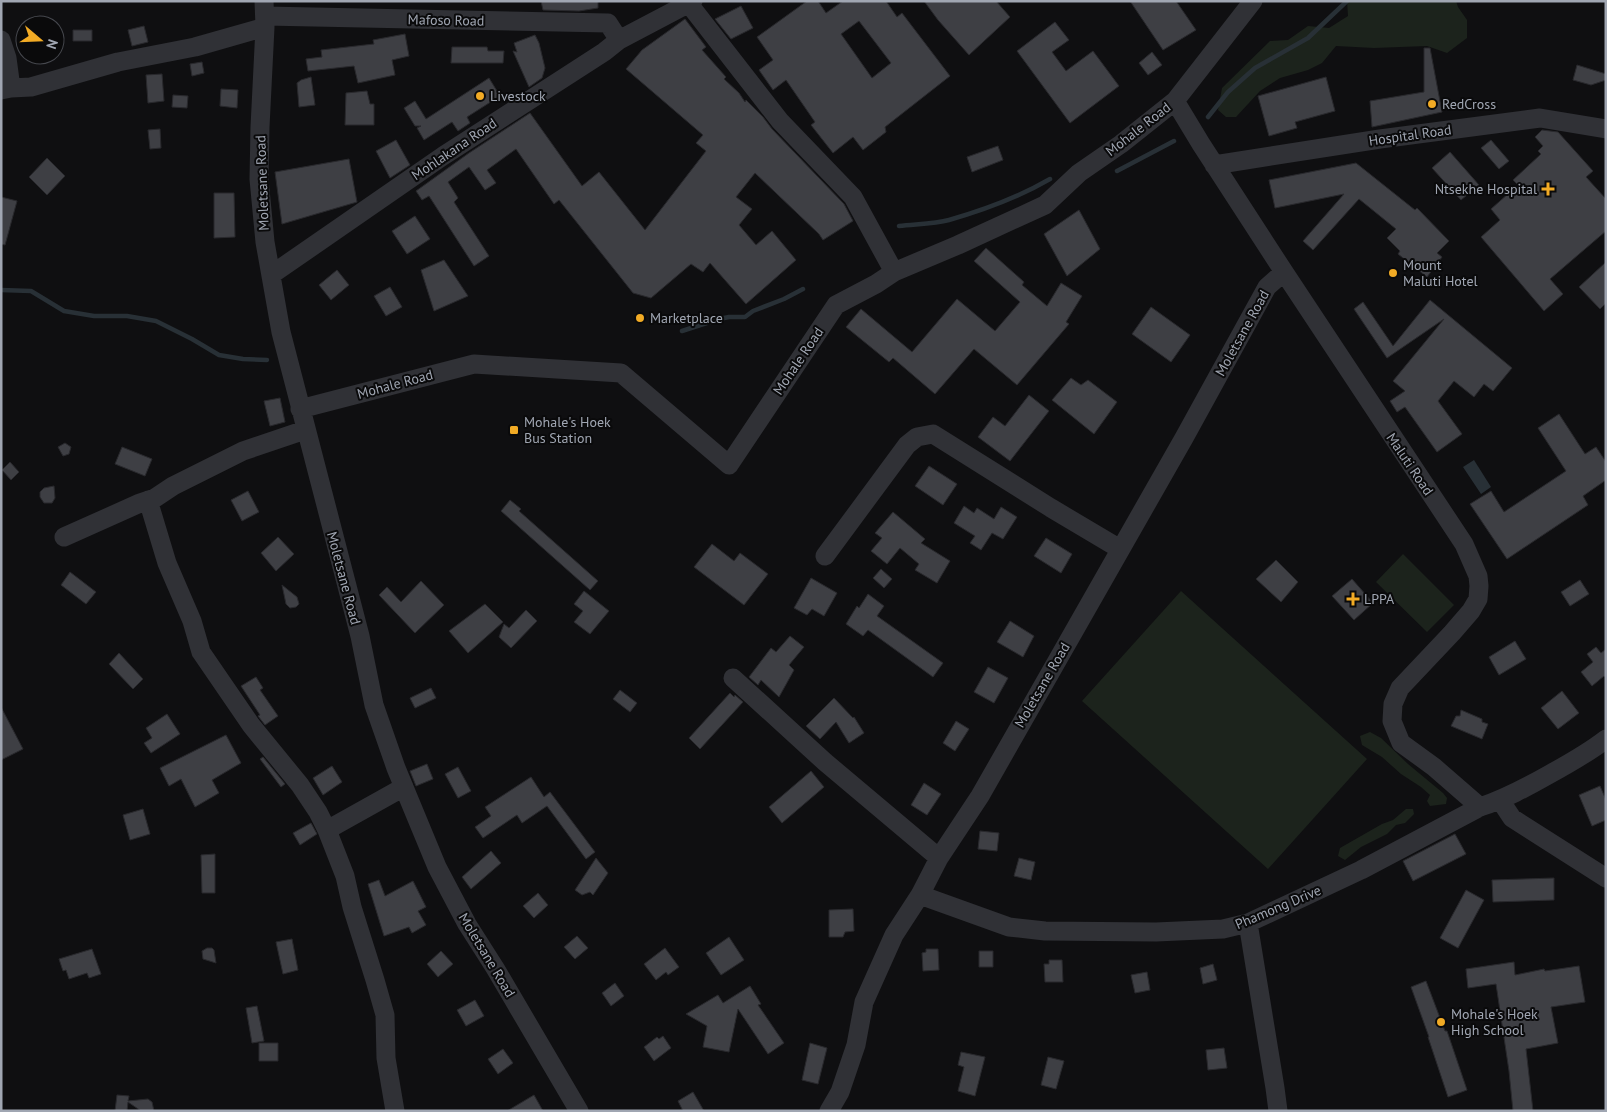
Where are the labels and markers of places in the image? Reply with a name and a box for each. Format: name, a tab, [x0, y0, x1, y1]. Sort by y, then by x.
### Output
place label: Livestock	[490, 87, 546, 105]
marker: Livestock	[474, 90, 486, 102]
place label: RedCross	[1442, 95, 1496, 113]
marker: RedCross	[1426, 98, 1438, 110]
place label: Ntsekhe Hospital	[1435, 180, 1537, 198]
marker: Ntsekhe Hospital	[1541, 182, 1555, 196]
place label: Mount Maluti Hotel	[1403, 256, 1478, 290]
marker: Mount Maluti Hotel	[1387, 267, 1399, 279]
place label: Marketplace	[650, 309, 723, 327]
marker: Marketplace	[634, 312, 646, 324]
place label: Mohale's Hoek Bus Station	[524, 413, 611, 447]
marker: Mohale's Hoek Bus Station	[508, 424, 520, 436]
place label: LPPA	[1364, 590, 1395, 608]
marker: LPPA	[1346, 592, 1360, 606]
place label: Mohale's Hoek High School	[1451, 1005, 1538, 1039]
marker: Mohale's Hoek High School	[1435, 1016, 1447, 1028]

